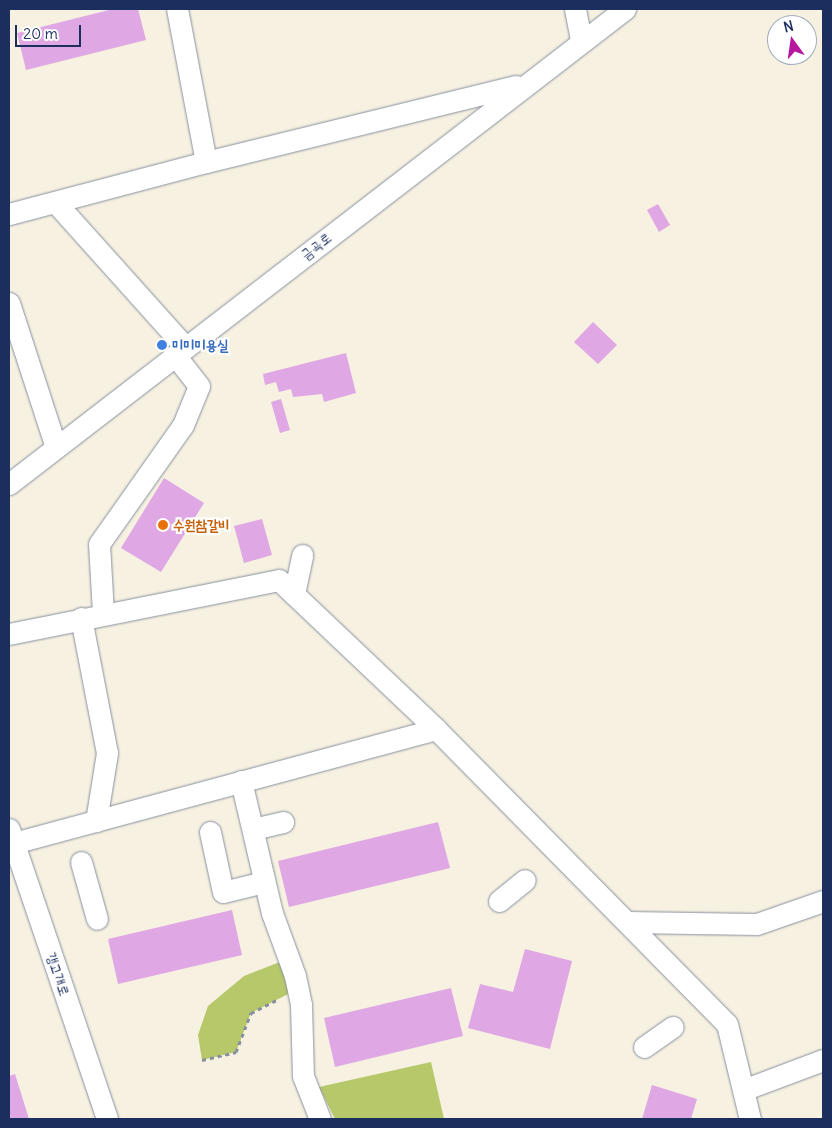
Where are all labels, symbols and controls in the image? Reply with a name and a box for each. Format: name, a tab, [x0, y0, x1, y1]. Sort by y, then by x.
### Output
scale bar	[18, 15, 84, 47]
north arrow	[767, 15, 817, 65]
text: N	[782, 17, 795, 36]
text: 20 m	[23, 24, 58, 43]
street label: 금곡로	[298, 229, 334, 263]
place label: 미미미용실	[172, 337, 228, 353]
marker: 미미미용실	[156, 339, 168, 351]
place label: 수원참갈비	[173, 517, 229, 533]
marker: 수원참갈비	[157, 519, 169, 531]
street label: 갱고개로	[43, 950, 73, 998]

